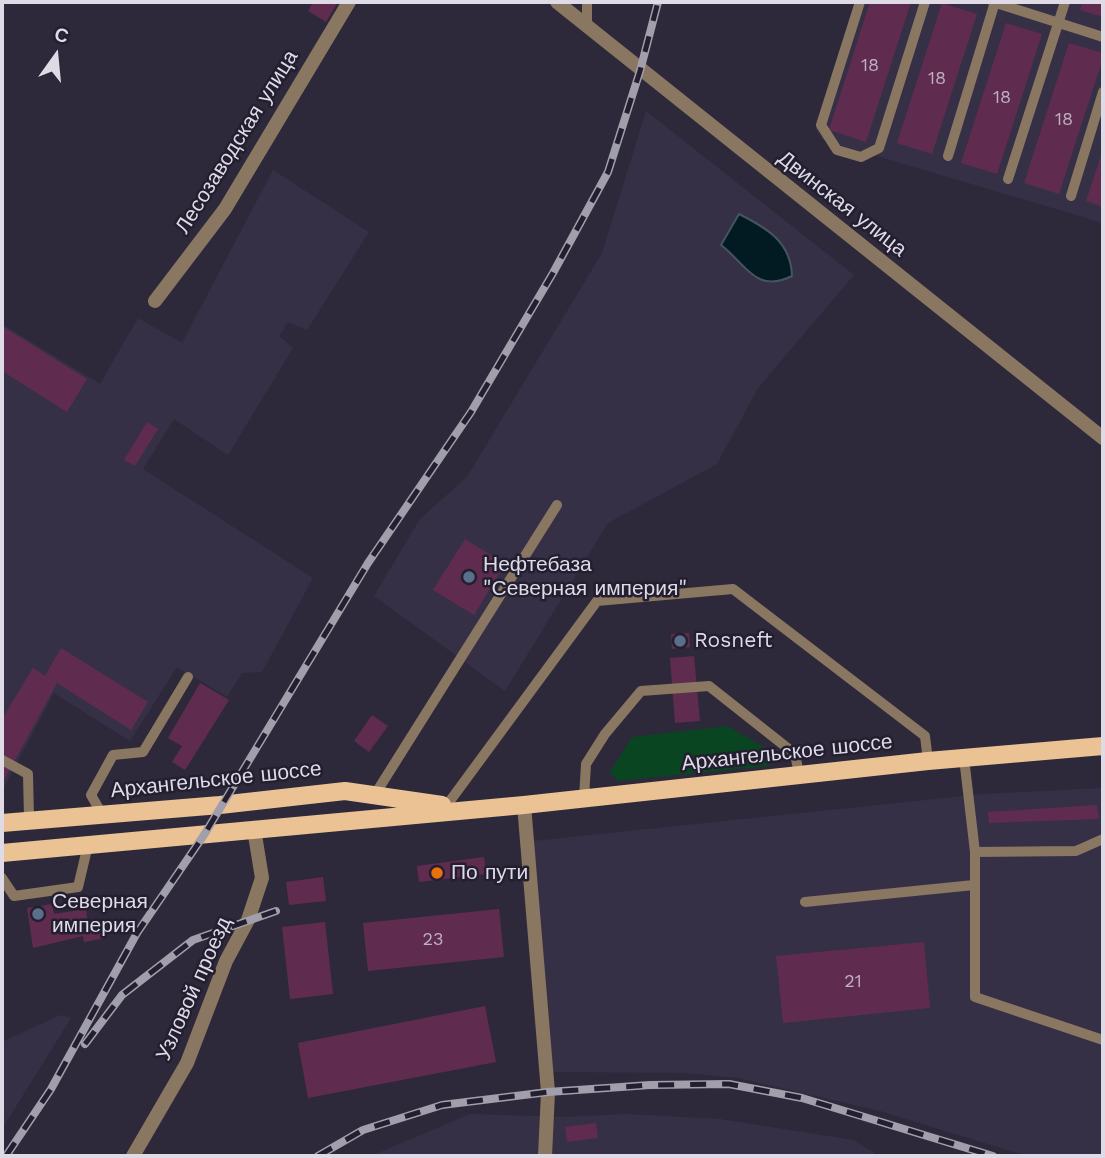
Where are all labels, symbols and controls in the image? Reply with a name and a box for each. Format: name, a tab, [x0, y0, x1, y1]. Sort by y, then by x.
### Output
north arrow	[21, 21, 91, 91]
text: С	[52, 22, 71, 48]
street label: Лесозаводская улица	[170, 46, 304, 238]
house number: 18	[861, 55, 879, 77]
house number: 18	[928, 68, 946, 90]
house number: 18	[993, 87, 1011, 109]
house number: 18	[1055, 109, 1073, 131]
street label: Двинская улица	[772, 146, 912, 262]
place label: Нефтебаза "Северная империя"	[483, 552, 687, 602]
marker: Нефтебаза "Северная империя"	[461, 569, 477, 585]
place label: Rosneft	[694, 628, 772, 654]
marker: Rosneft	[672, 633, 688, 649]
street label: Архангельское шоссе	[680, 729, 894, 777]
street label: Архангельское шоссе	[109, 756, 323, 804]
place label: По пути	[451, 860, 528, 886]
marker: По пути	[429, 865, 445, 881]
place label: Северная империя	[52, 889, 148, 939]
marker: Северная империя	[30, 906, 46, 922]
street label: Узловой проезд	[151, 913, 237, 1065]
house number: 23	[423, 929, 443, 951]
house number: 21	[844, 971, 862, 993]

